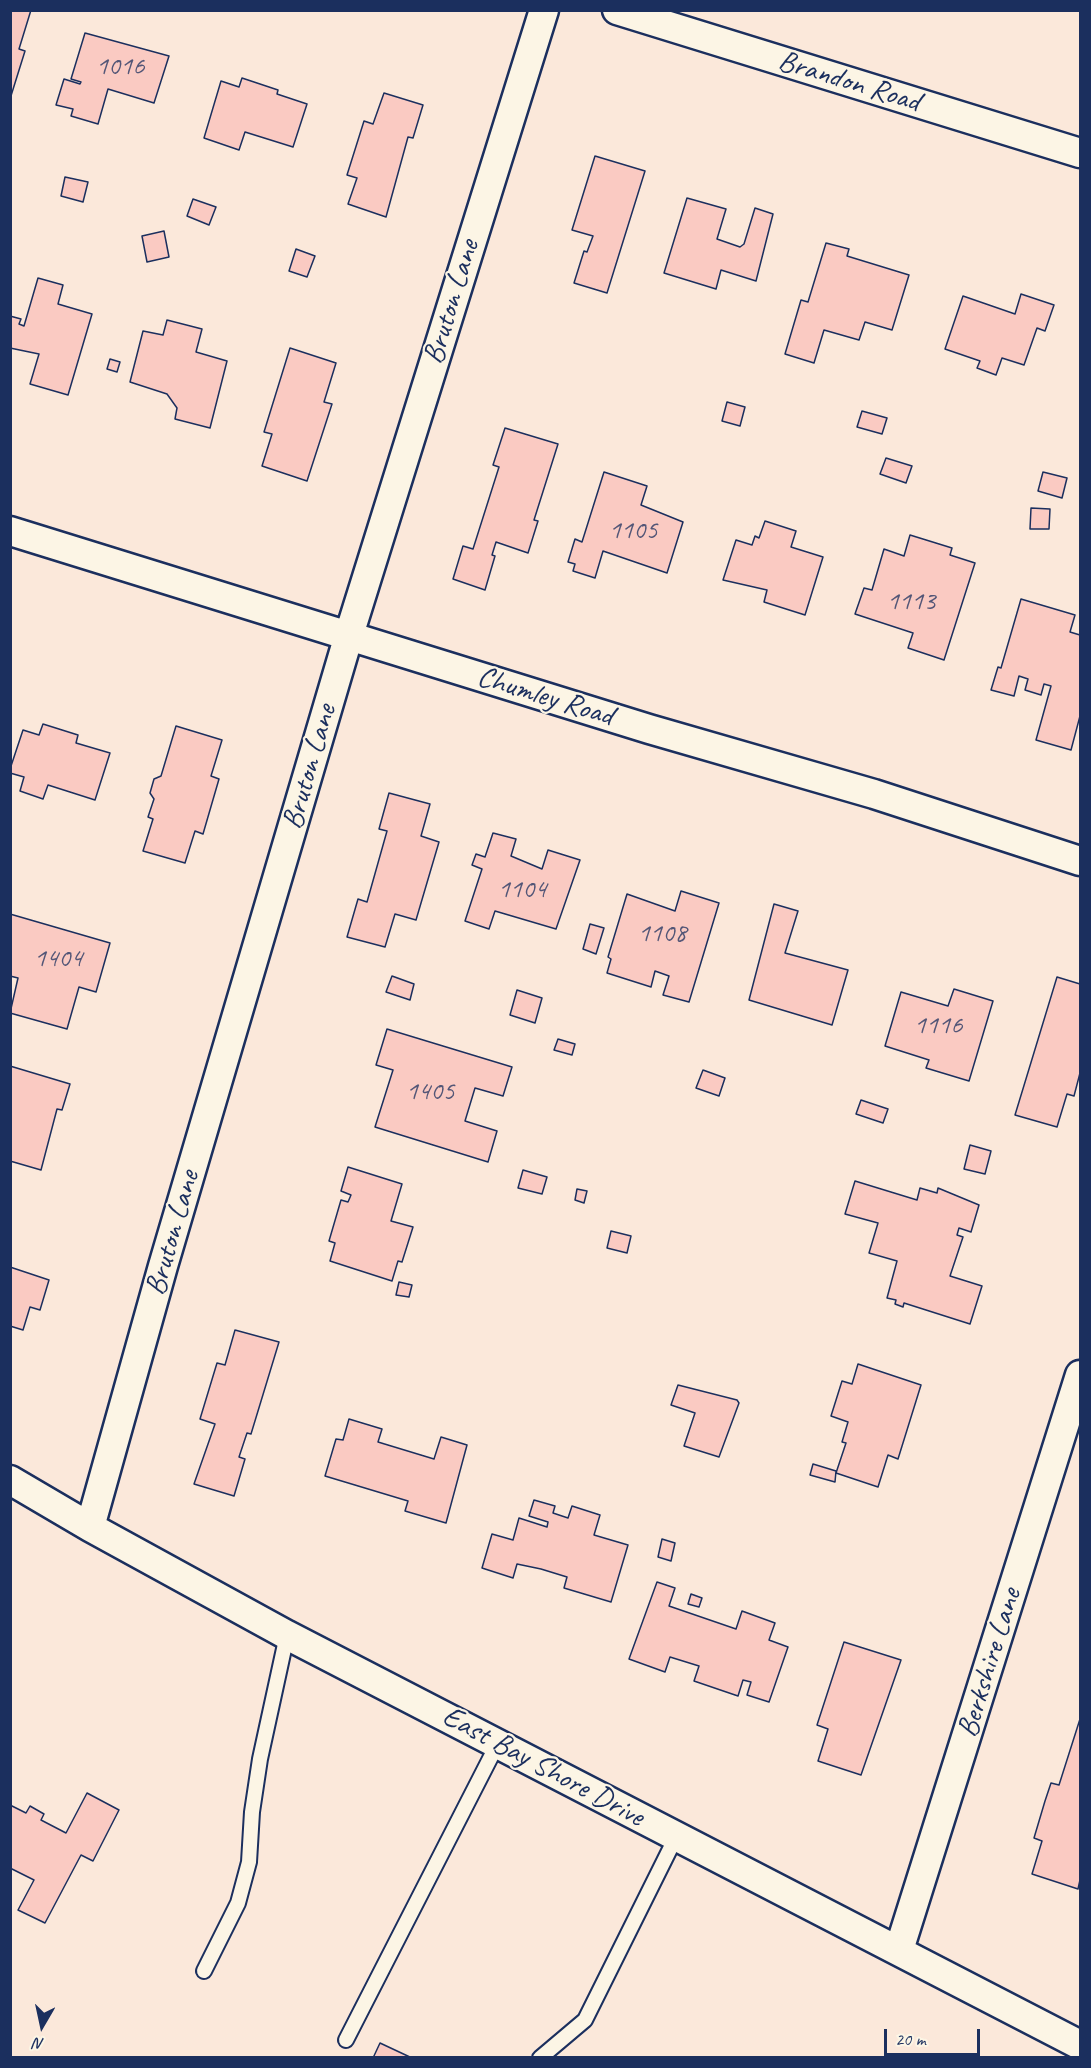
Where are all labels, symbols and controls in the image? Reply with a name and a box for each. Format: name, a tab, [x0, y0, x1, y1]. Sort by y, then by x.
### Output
street label: Brandon Road	[774, 43, 924, 121]
house number: 1016	[96, 51, 144, 83]
street label: Bruton Lane	[416, 236, 488, 368]
house number: 1105	[609, 515, 657, 547]
house number: 1113	[887, 586, 935, 618]
street label: Chumley Road	[473, 659, 617, 735]
street label: Bruton Lane	[275, 701, 345, 833]
house number: 1104	[498, 874, 546, 906]
house number: 1108	[638, 918, 686, 950]
house number: 1404	[34, 943, 82, 975]
house number: 1116	[914, 1010, 962, 1042]
house number: 1405	[406, 1076, 454, 1108]
street label: Bruton Lane	[138, 1167, 208, 1299]
street label: Berkshire Lane	[950, 1584, 1030, 1742]
street label: East Bay Shore Drive	[436, 1699, 650, 1835]
north arrow	[12, 1996, 72, 2056]
scale bar	[887, 2017, 983, 2055]
text: 20 m	[895, 2028, 926, 2050]
text: N	[33, 2033, 46, 2054]

